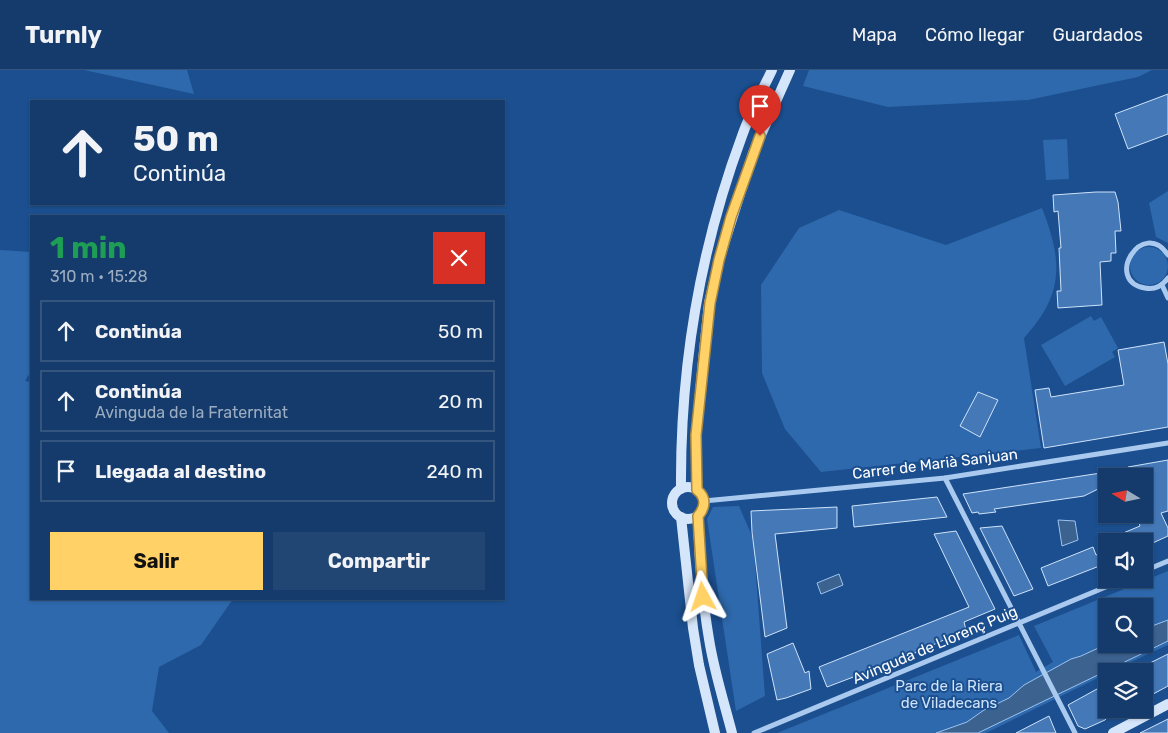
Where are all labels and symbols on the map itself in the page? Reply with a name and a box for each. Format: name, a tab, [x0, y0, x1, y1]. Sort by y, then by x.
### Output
pin	[739, 85, 781, 136]
street label: Carrer de Marià Sanjuan	[851, 445, 1019, 483]
north arrow	[1098, 468, 1152, 522]
position arrow	[676, 570, 728, 622]
street label: Avinguda de Llorenç Puig	[850, 602, 1020, 688]
park label: Parc de la Riera de Viladecans	[895, 677, 1003, 712]

